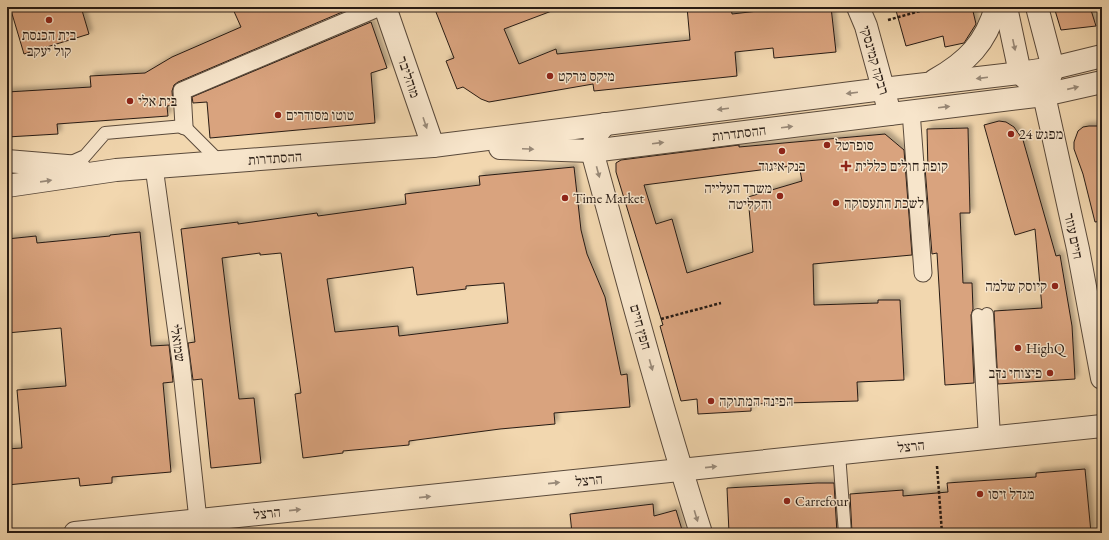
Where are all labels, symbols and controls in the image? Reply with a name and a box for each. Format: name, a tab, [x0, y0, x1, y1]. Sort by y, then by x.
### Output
marker: בית הכנסת קול יעקב	[44, 15, 54, 25]
street label: רבקה קמינסקי	[857, 23, 893, 97]
place label: בית הכנסת קול יעקב	[22, 26, 77, 60]
one-way arrow	[1012, 39, 1018, 51]
street label: מוהליבר	[394, 54, 424, 100]
place label: מיקס מרקט	[558, 67, 615, 85]
marker: מיקס מרקט	[545, 71, 555, 81]
one-way arrow	[976, 74, 988, 81]
one-way arrow	[1067, 85, 1079, 91]
one-way arrow	[846, 90, 859, 96]
place label: בית אלי	[138, 92, 177, 110]
marker: בית אלי	[125, 96, 135, 106]
one-way arrow	[938, 104, 950, 111]
place label: טוטו מסודרים	[286, 106, 354, 124]
one-way arrow	[717, 106, 730, 112]
marker: טוטו מסודרים	[273, 110, 283, 120]
one-way arrow	[423, 117, 429, 129]
street label: ההסתדרות	[711, 121, 767, 145]
one-way arrow	[781, 124, 793, 130]
place label: מפגש 24	[1019, 125, 1063, 143]
marker: מפגש 24	[1006, 129, 1016, 139]
place label: סופרטל	[835, 136, 874, 154]
one-way arrow	[652, 140, 664, 146]
marker: סופרטל	[822, 140, 832, 150]
one-way arrow	[522, 146, 535, 152]
marker: בנק איגוד	[777, 146, 787, 156]
street label: ההסתדרות	[247, 147, 303, 169]
place label: בנק איגוד	[759, 157, 806, 175]
place label: קופת חולים כללית	[855, 157, 948, 175]
marker: קופת חולים כללית	[840, 160, 852, 172]
one-way arrow	[595, 166, 601, 178]
one-way arrow	[40, 178, 52, 184]
place label: משרד העלייה והקליטה	[704, 179, 772, 213]
place label: Time Market	[573, 189, 645, 207]
marker: משרד העלייה והקליטה	[775, 191, 785, 201]
marker: Time Market	[560, 193, 570, 203]
place label: לשכת התעסוקה	[844, 194, 924, 212]
marker: לשכת התעסוקה	[831, 198, 841, 208]
street label: חיים עוזר	[1060, 211, 1088, 261]
place label: קיוסק שלמה	[985, 277, 1047, 295]
marker: קיוסק שלמה	[1050, 281, 1060, 291]
street label: חפץ חיים	[626, 302, 656, 352]
street label: שמואלי	[166, 323, 190, 363]
place label: HighQ	[1026, 339, 1067, 357]
marker: HighQ	[1013, 343, 1023, 353]
one-way arrow	[648, 359, 654, 371]
place label: פיצוחי נדב	[989, 364, 1042, 382]
marker: פיצוחי נדב	[1045, 368, 1055, 378]
place label: הפינה המתוקה	[719, 392, 793, 410]
marker: הפינה המתוקה	[706, 396, 716, 406]
street label: הרצל	[896, 436, 926, 456]
one-way arrow	[705, 464, 717, 470]
street label: הרצל	[574, 470, 604, 490]
one-way arrow	[548, 480, 560, 487]
place label: מגדל זיסו	[988, 485, 1035, 503]
marker: מגדל זיסו	[975, 489, 985, 499]
place label: Carrefour	[795, 492, 849, 510]
one-way arrow	[419, 493, 431, 500]
marker: Carrefour	[782, 496, 792, 506]
street label: הרצל	[252, 503, 282, 523]
one-way arrow	[289, 507, 301, 513]
one-way arrow	[693, 511, 699, 523]

